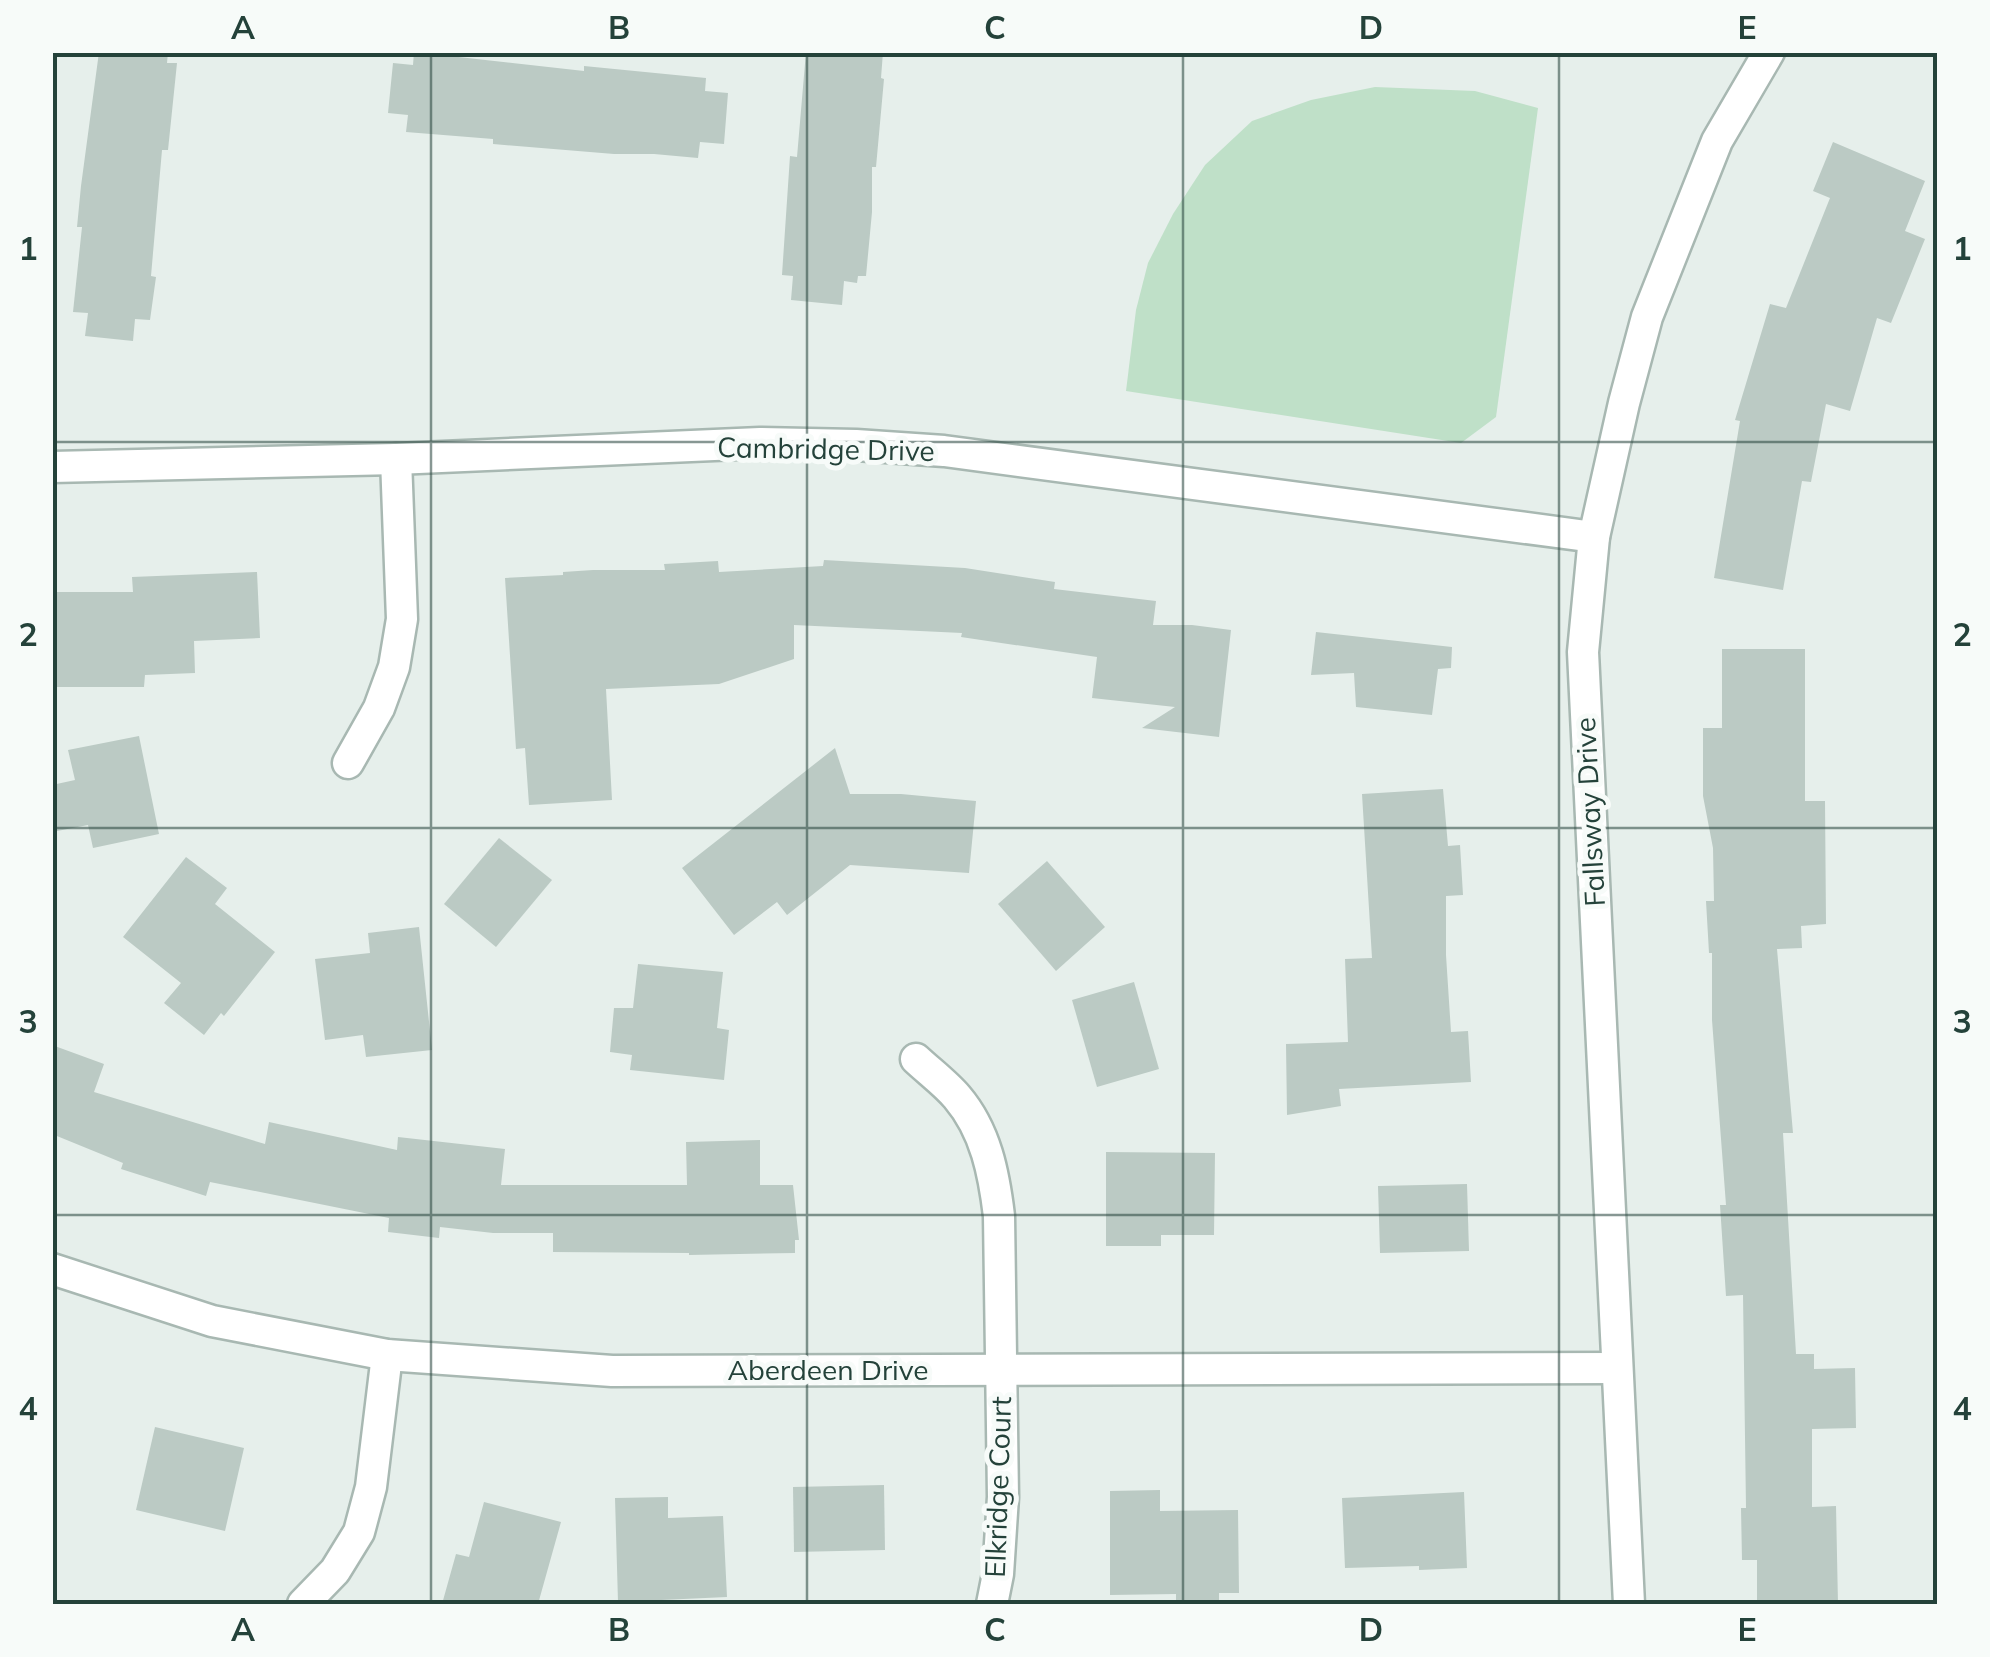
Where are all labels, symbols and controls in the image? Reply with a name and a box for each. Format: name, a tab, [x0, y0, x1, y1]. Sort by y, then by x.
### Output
text: A	[231, 7, 255, 47]
text: B	[608, 7, 630, 47]
text: C	[984, 7, 1006, 47]
text: D	[1359, 7, 1383, 47]
text: E	[1737, 7, 1757, 47]
text: 1	[18, 228, 38, 268]
text: 1	[1952, 228, 1972, 268]
street label: Cambridge Drive	[717, 429, 935, 468]
text: 2	[18, 614, 38, 654]
text: 2	[1952, 614, 1972, 654]
street label: Fallsway Drive	[1567, 717, 1612, 908]
text: 3	[18, 1001, 38, 1041]
text: 3	[1952, 1001, 1972, 1041]
street label: Aberdeen Drive	[727, 1352, 929, 1387]
text: 4	[18, 1388, 38, 1428]
text: 4	[1952, 1388, 1972, 1428]
street label: Elkridge Court	[977, 1395, 1018, 1578]
text: A	[231, 1609, 255, 1649]
text: B	[608, 1609, 630, 1649]
text: C	[984, 1609, 1006, 1649]
text: D	[1359, 1609, 1383, 1649]
text: E	[1737, 1609, 1757, 1649]

